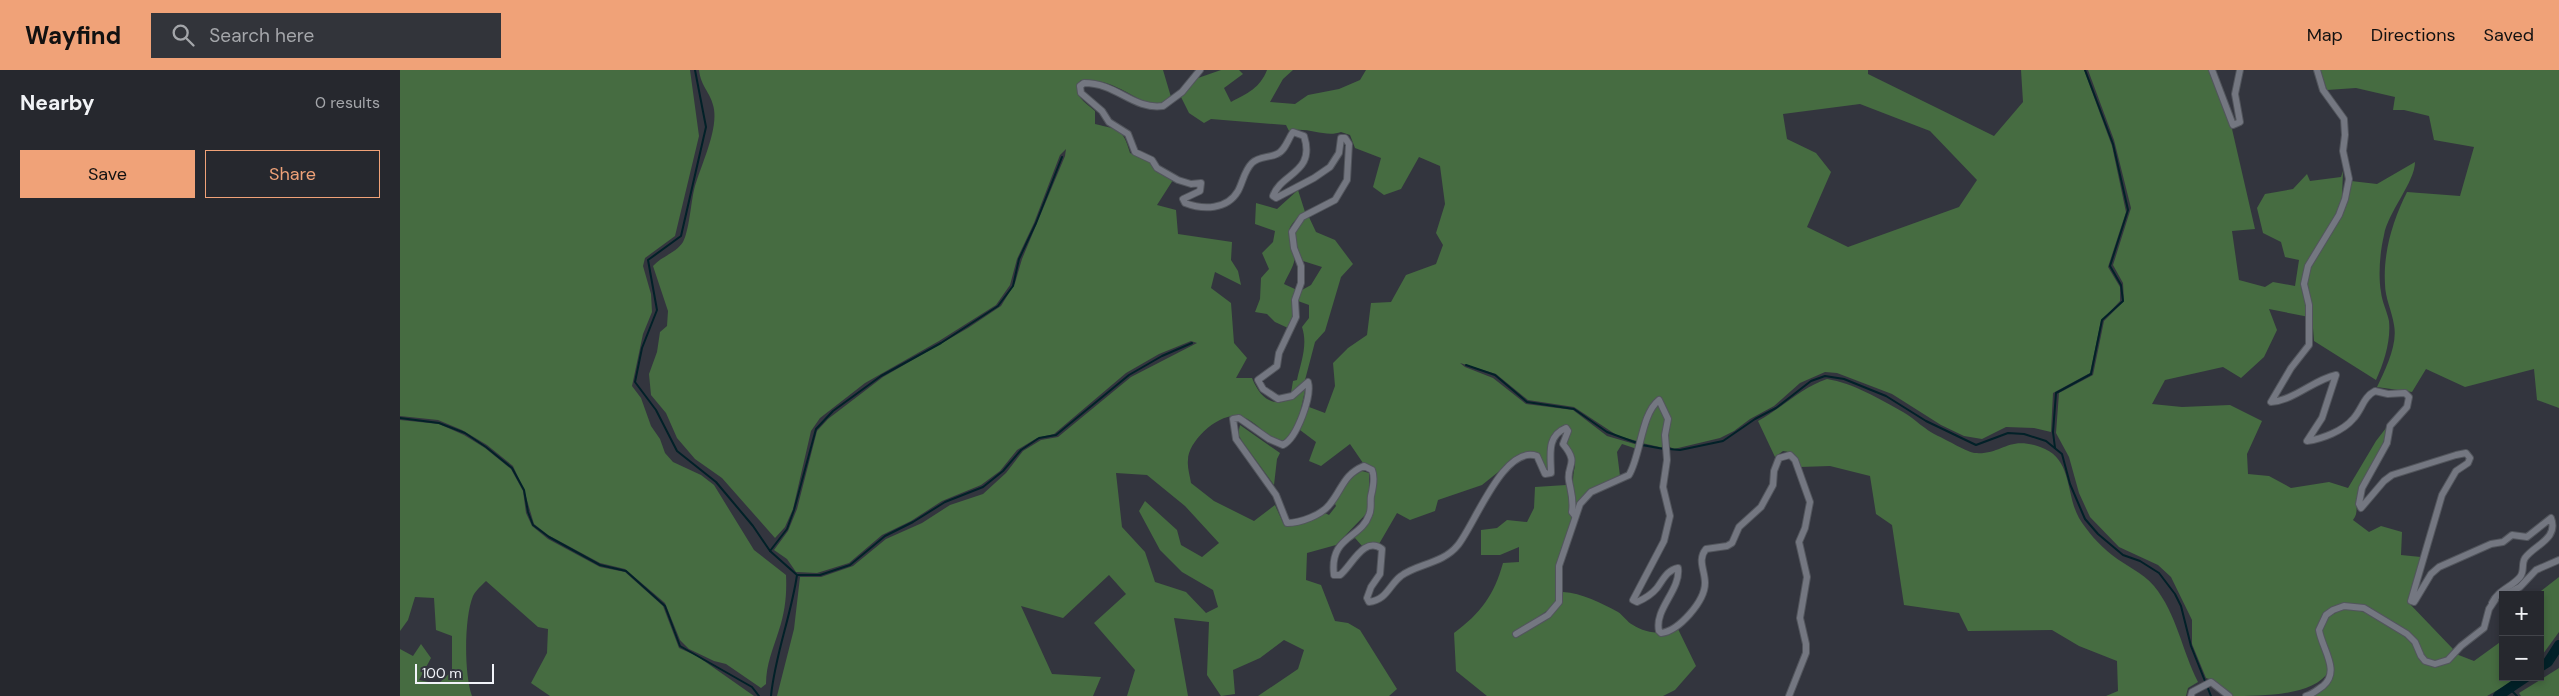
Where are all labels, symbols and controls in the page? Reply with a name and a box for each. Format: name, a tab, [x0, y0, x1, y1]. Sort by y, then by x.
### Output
search box	[151, 13, 501, 58]
text: Wayfind	[25, 20, 121, 51]
icon: search	[169, 21, 197, 49]
text: Search here	[209, 23, 314, 48]
text: Map	[2307, 23, 2343, 47]
text: Directions	[2371, 23, 2456, 47]
text: Saved	[2484, 23, 2534, 47]
text: Nearby	[20, 89, 94, 117]
text: 0 results	[315, 92, 380, 113]
button: Save	[20, 150, 195, 198]
button: Share	[205, 150, 380, 198]
map controls	[2499, 591, 2544, 681]
button: +	[2499, 591, 2544, 636]
button: −	[2499, 636, 2544, 681]
scale bar	[415, 661, 494, 684]
text: 100 m	[422, 664, 462, 682]

